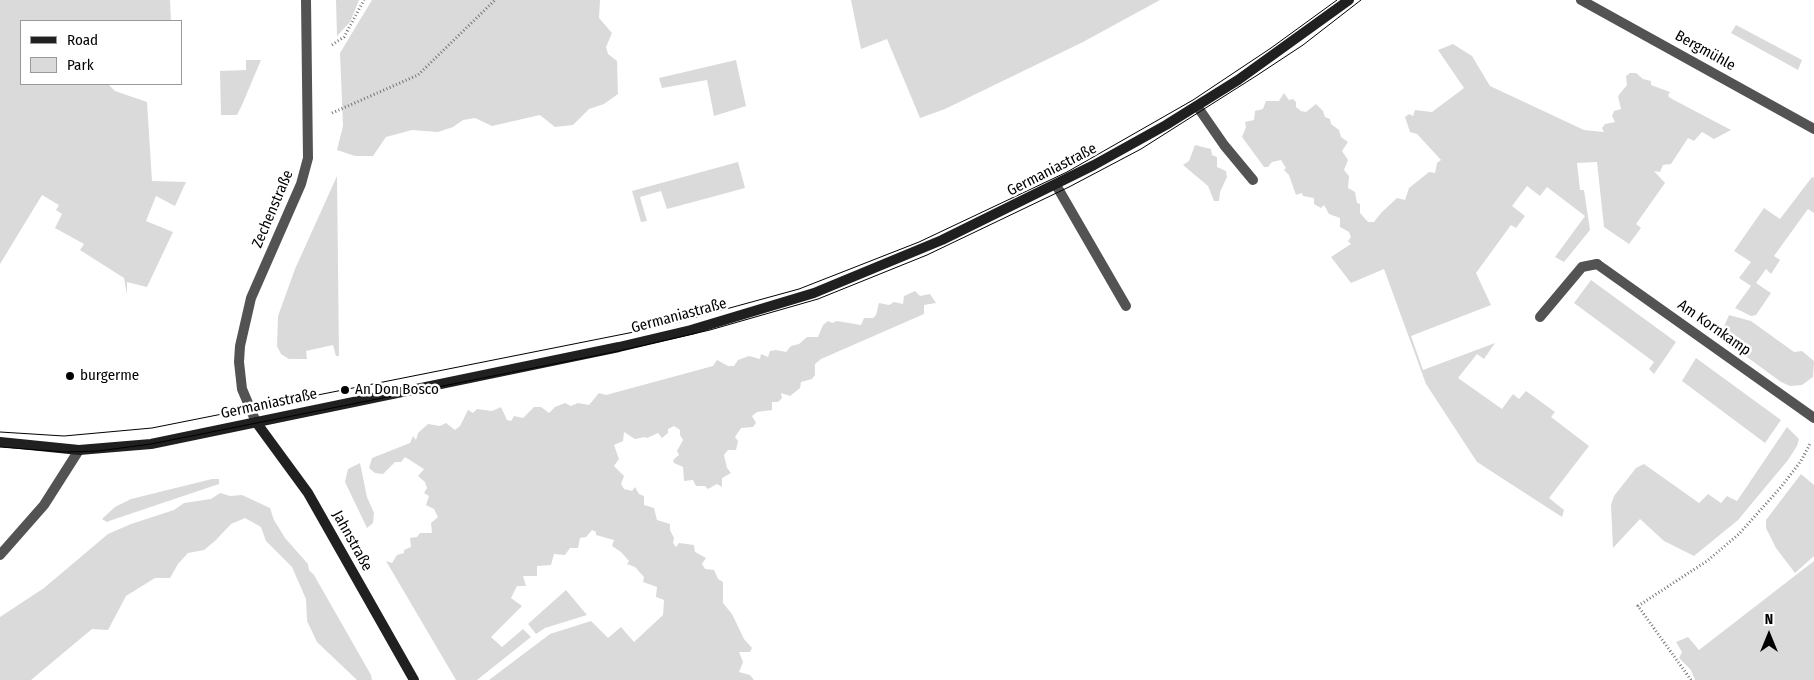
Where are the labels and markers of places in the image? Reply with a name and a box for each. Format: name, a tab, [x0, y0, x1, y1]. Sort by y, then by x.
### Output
place label: burgerme	[80, 367, 139, 385]
marker: burgerme	[64, 370, 76, 382]
place label: An Don Bosco	[355, 381, 439, 399]
marker: An Don Bosco	[339, 384, 351, 396]

